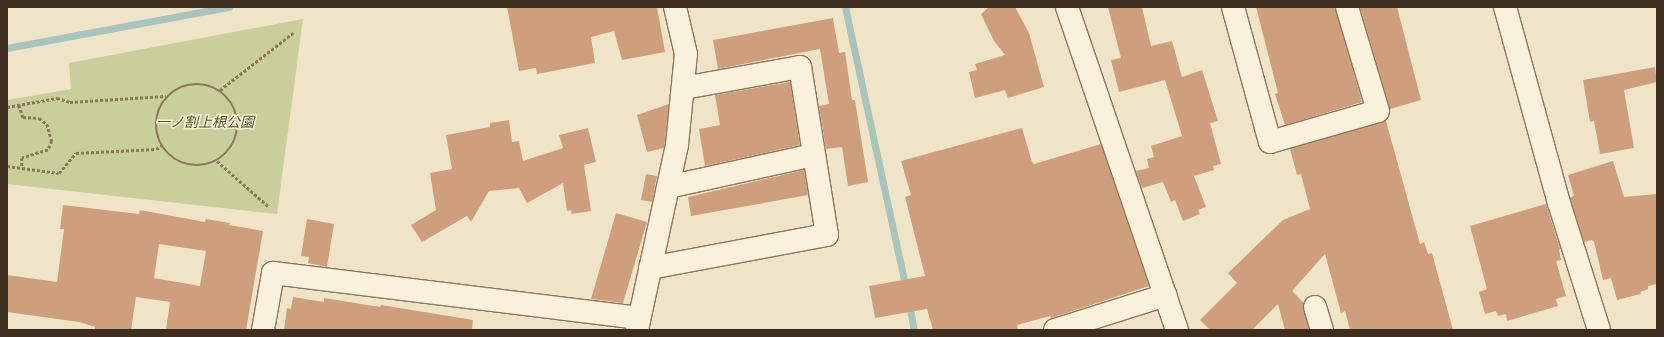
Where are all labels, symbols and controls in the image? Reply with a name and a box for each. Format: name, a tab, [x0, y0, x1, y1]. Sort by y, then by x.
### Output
park label: 一ノ割上根公園	[156, 114, 254, 130]

